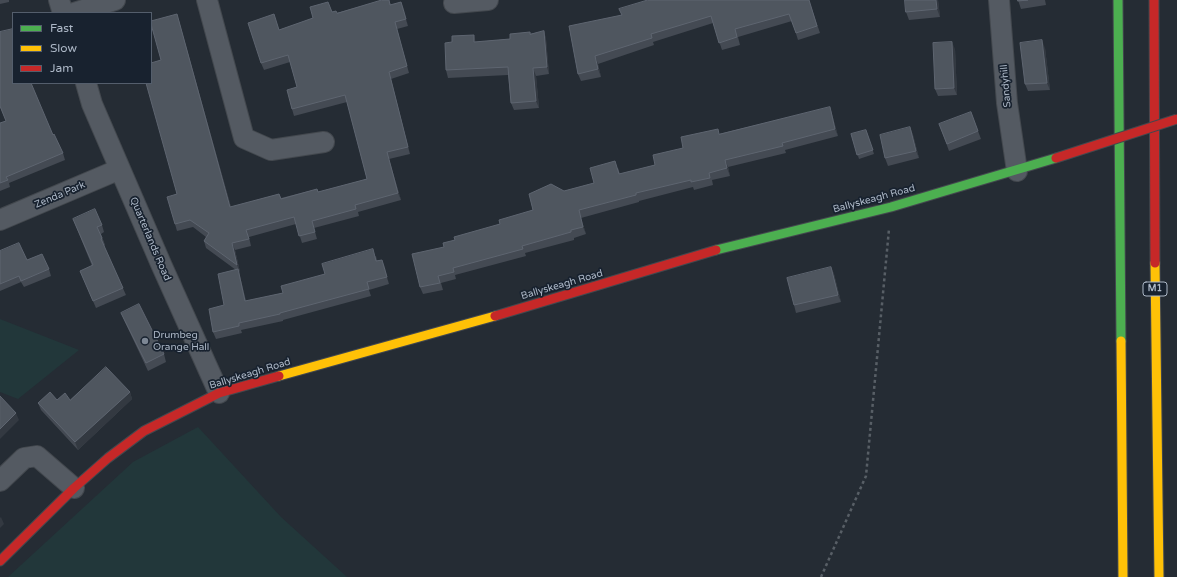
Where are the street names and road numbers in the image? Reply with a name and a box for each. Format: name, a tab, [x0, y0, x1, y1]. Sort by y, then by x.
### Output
street label: Sandyhill	[998, 64, 1014, 108]
street label: Zenda Park	[33, 179, 87, 211]
street label: Ballyskeagh Road	[832, 182, 916, 216]
street label: Quarterlands Road	[127, 195, 173, 283]
street label: Ballyskeagh Road	[520, 268, 604, 302]
road number: M1	[1143, 282, 1167, 296]
street label: Ballyskeagh Road	[208, 356, 292, 392]

